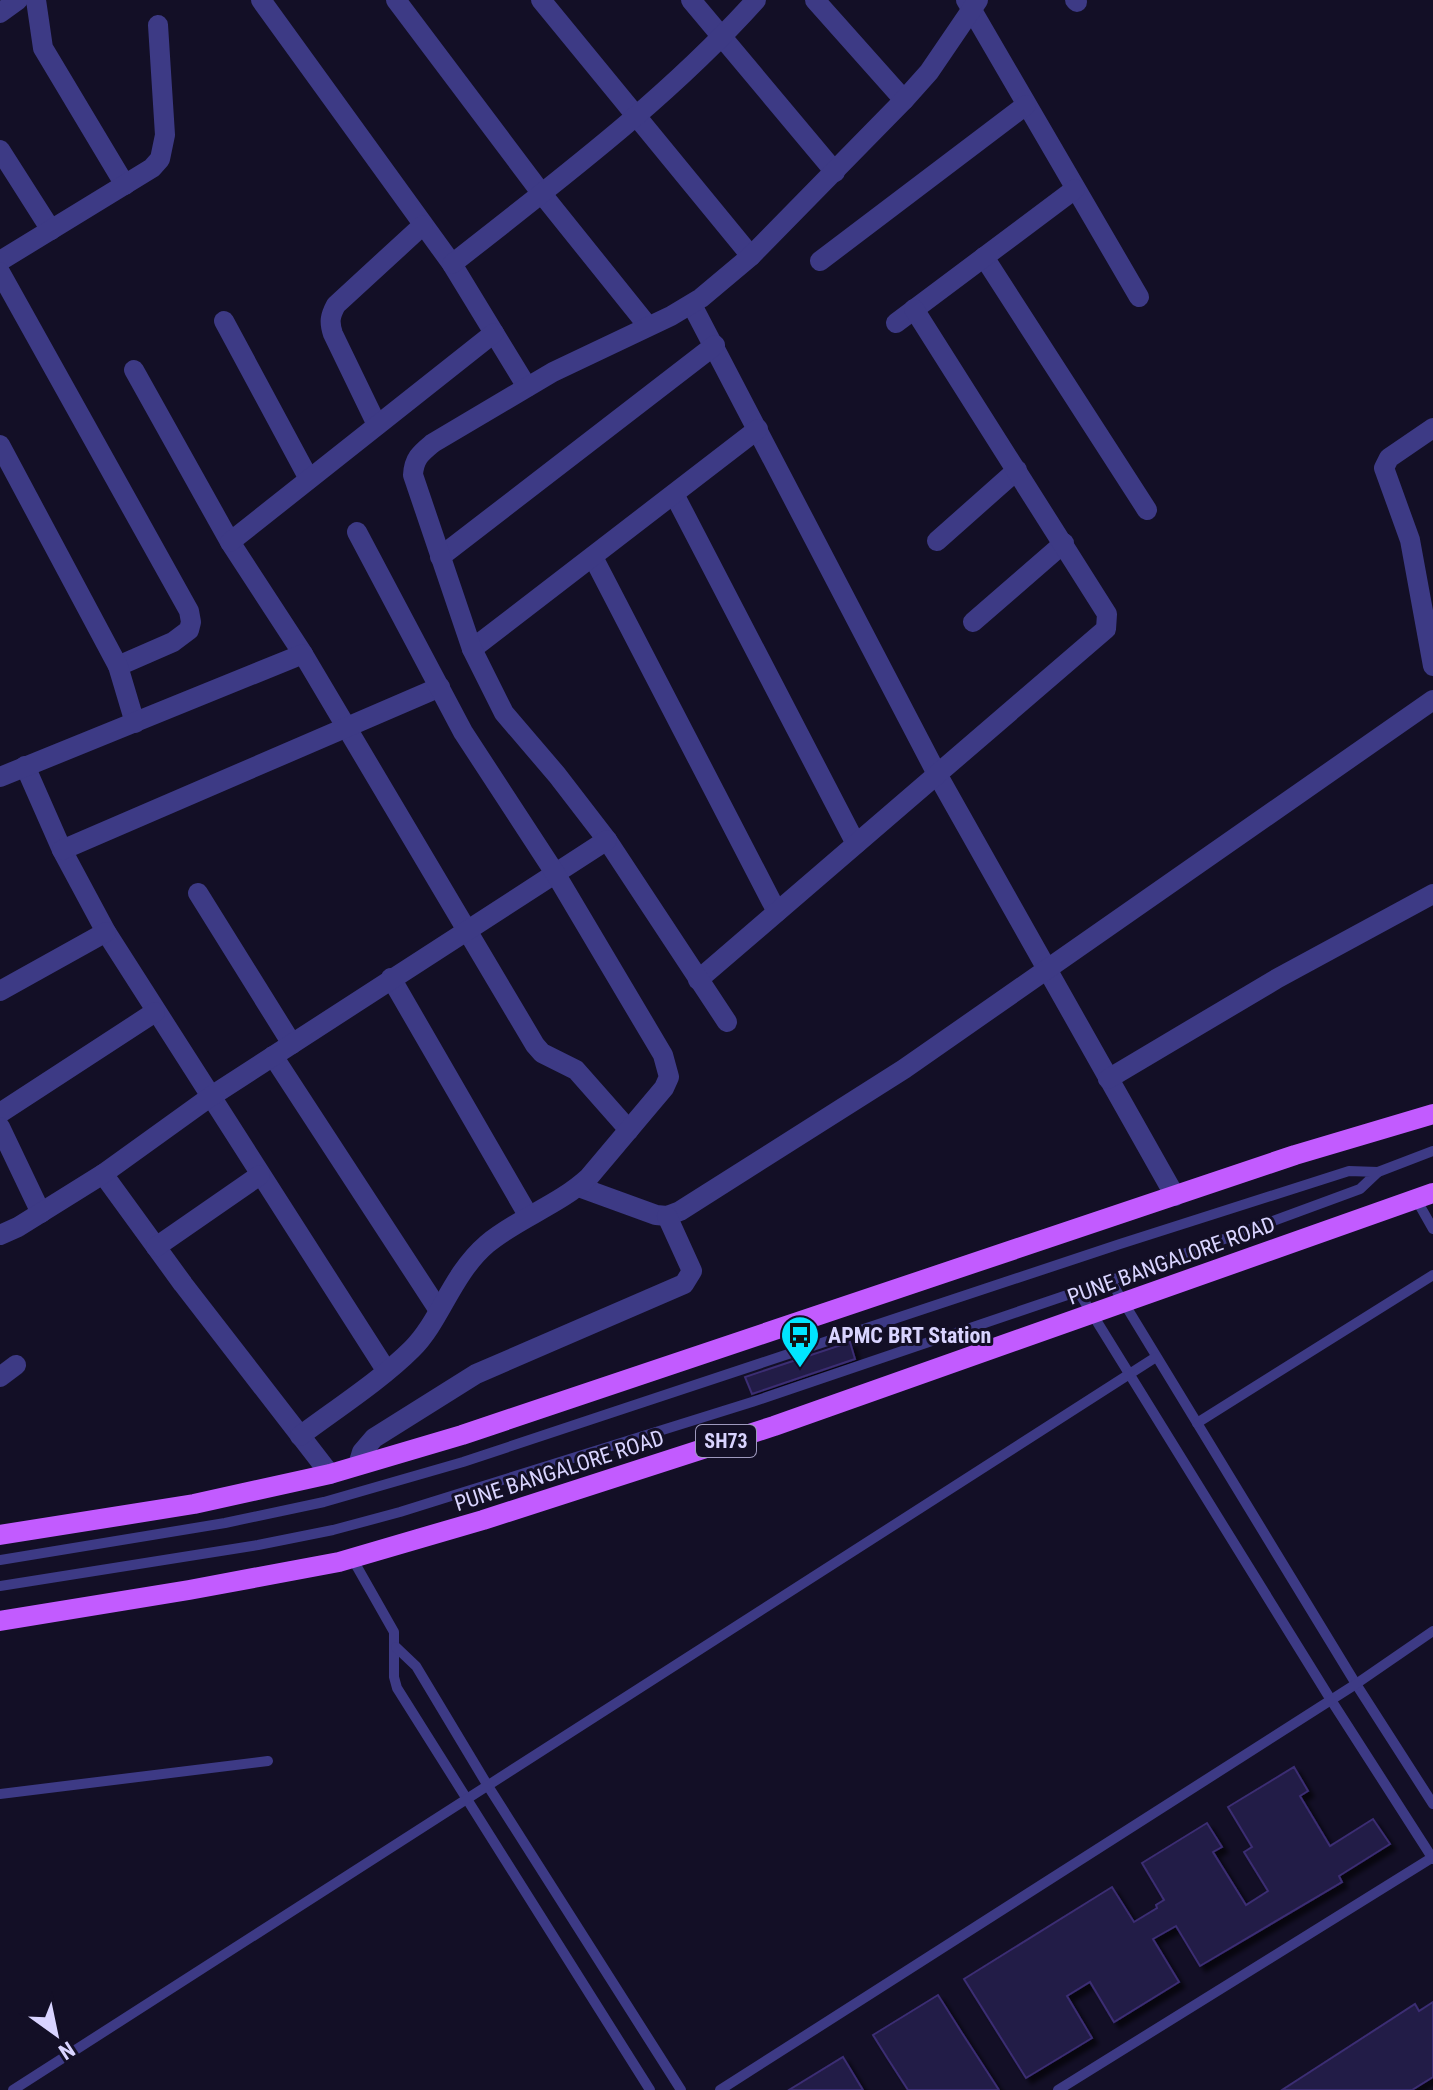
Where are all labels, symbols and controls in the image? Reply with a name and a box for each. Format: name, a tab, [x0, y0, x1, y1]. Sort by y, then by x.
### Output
street label: PUNE BANGALORE ROAD	[1064, 1211, 1278, 1310]
bus stop icon: APMC BRT Station	[779, 1314, 821, 1369]
place label: APMC BRT Station	[828, 1323, 991, 1348]
street label: PUNE BANGALORE ROAD	[451, 1425, 667, 1516]
road number: SH73	[696, 1425, 756, 1457]
north arrow	[16, 1994, 96, 2074]
text: N	[54, 2036, 79, 2065]

